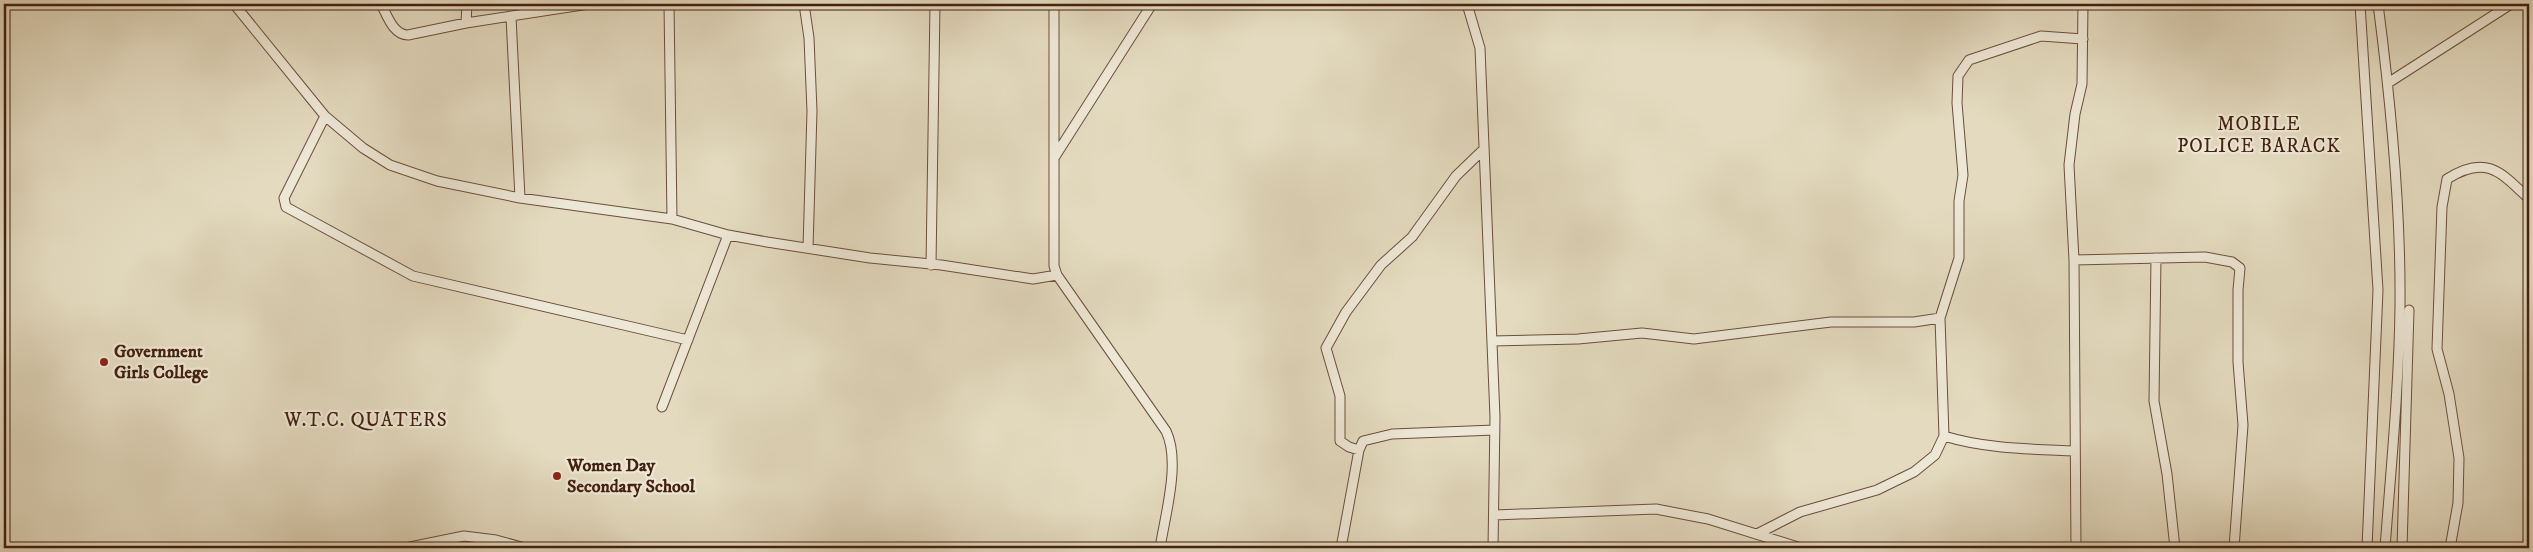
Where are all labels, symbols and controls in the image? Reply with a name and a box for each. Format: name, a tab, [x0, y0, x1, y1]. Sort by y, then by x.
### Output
district label: MOBILE POLICE BARACK	[2177, 113, 2341, 158]
place label: Government Girls College	[114, 341, 209, 384]
marker: Government Girls College	[98, 356, 110, 368]
district label: W.T.C. QUATERS	[283, 409, 448, 432]
place label: Women Day Secondary School	[566, 455, 695, 498]
marker: Women Day Secondary School	[551, 470, 563, 482]

